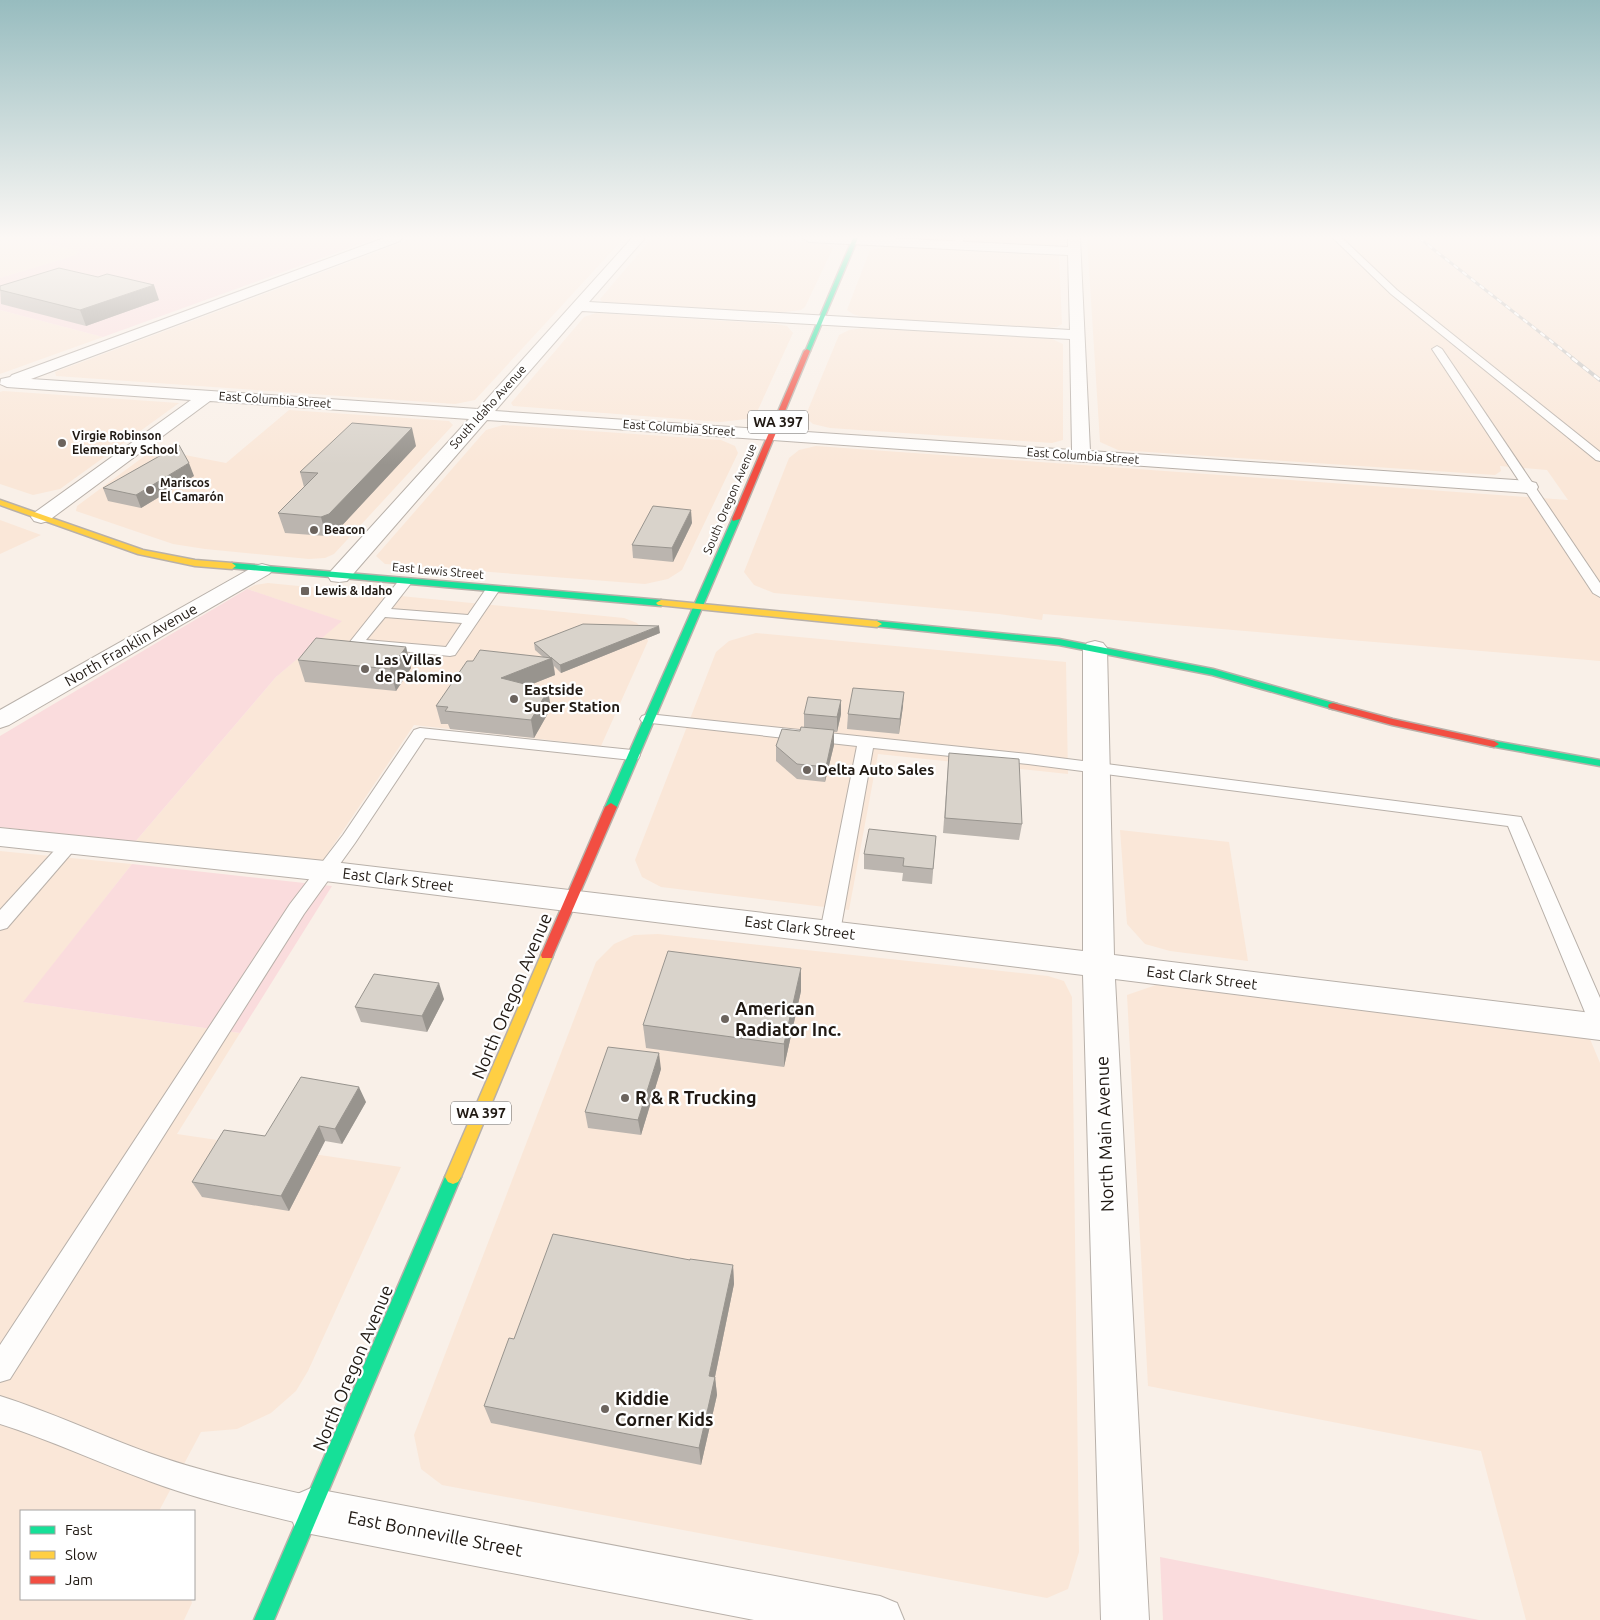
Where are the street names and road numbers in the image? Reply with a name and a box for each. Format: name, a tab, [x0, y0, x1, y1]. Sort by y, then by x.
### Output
street label: South Idaho Avenue	[447, 362, 529, 451]
street label: East Columbia Street	[218, 389, 332, 410]
road number: WA 397	[748, 411, 808, 434]
street label: East Columbia Street	[622, 417, 736, 438]
street label: South Oregon Avenue	[700, 442, 759, 556]
street label: East Columbia Street	[1026, 445, 1140, 466]
street label: East Lewis Street	[392, 560, 485, 581]
street label: North Franklin Avenue	[61, 600, 200, 690]
street label: East Clark Street	[342, 864, 454, 895]
street label: North Oregon Avenue	[467, 910, 555, 1082]
street label: East Clark Street	[744, 912, 856, 943]
street label: East Clark Street	[1146, 962, 1258, 993]
street label: North Main Avenue	[1091, 1056, 1117, 1212]
road number: WA 397	[451, 1102, 511, 1124]
street label: North Oregon Avenue	[308, 1282, 396, 1454]
street label: East Bonneville Street	[346, 1506, 524, 1560]

